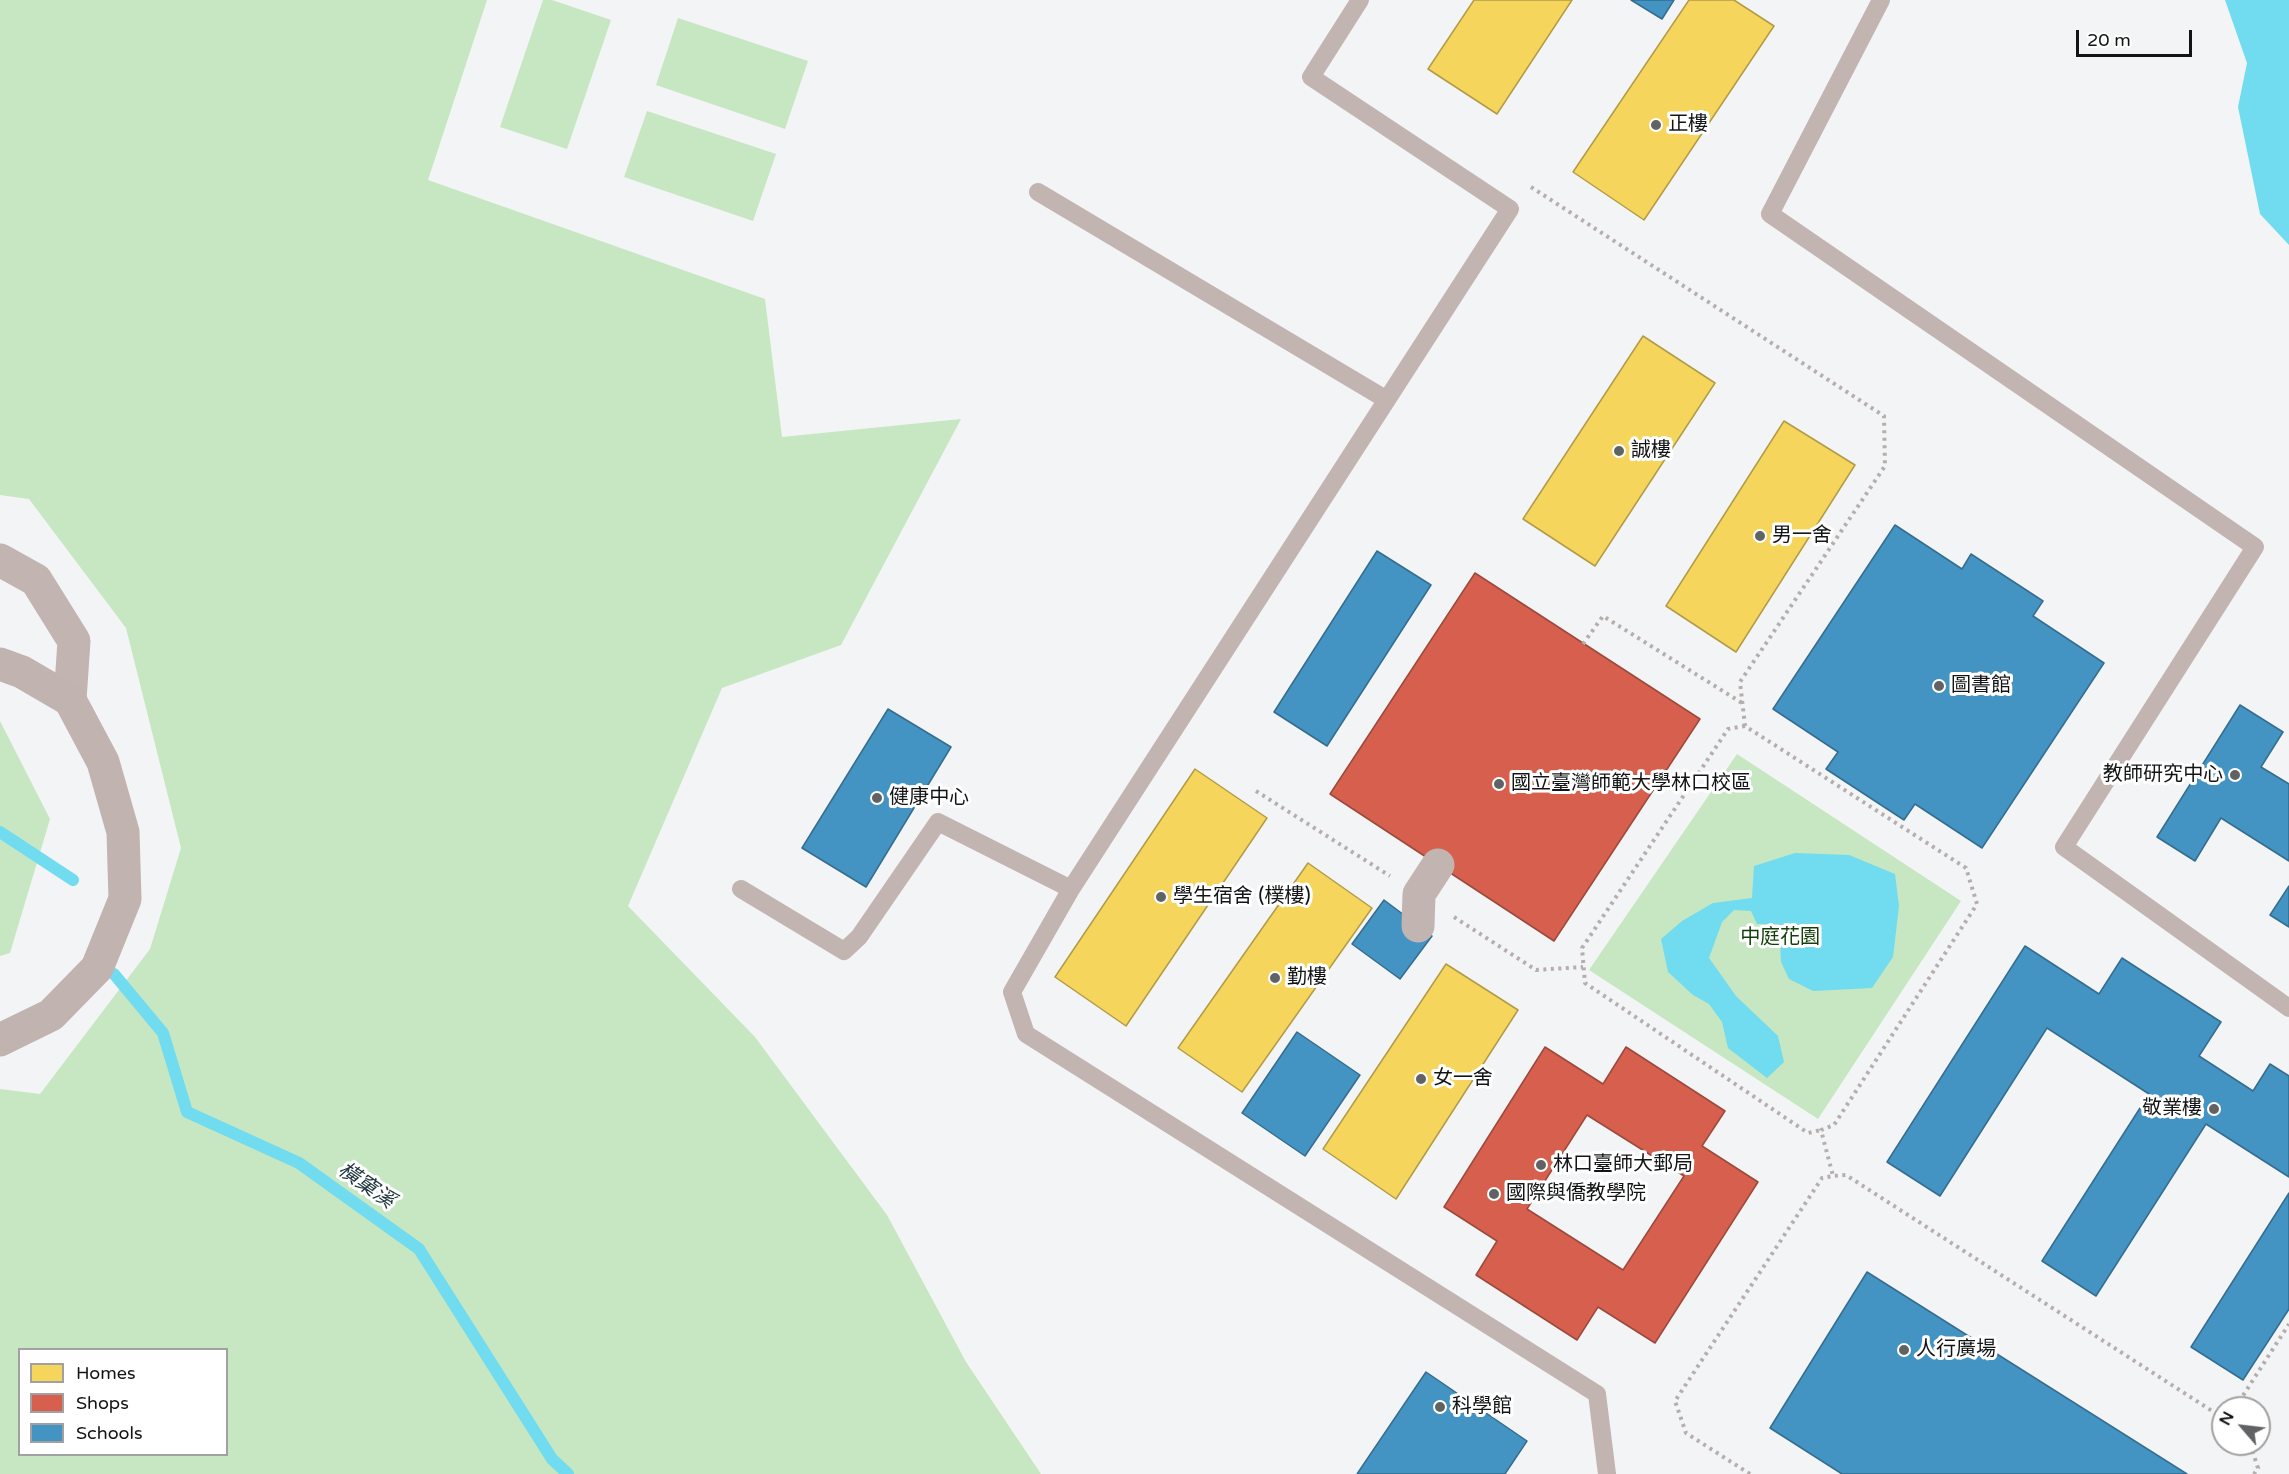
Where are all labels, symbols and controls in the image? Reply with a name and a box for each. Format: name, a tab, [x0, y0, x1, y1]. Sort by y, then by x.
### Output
scale bar	[2079, 18, 2194, 56]
text: 20 m	[2087, 29, 2131, 51]
place label: 正樓	[1668, 113, 1708, 137]
marker: 正樓	[1649, 118, 1663, 132]
place label: 誠樓	[1631, 439, 1671, 463]
marker: 誠樓	[1612, 444, 1626, 458]
place label: 男一舍	[1772, 524, 1832, 548]
marker: 男一舍	[1753, 529, 1767, 543]
place label: 圖書館	[1951, 674, 2011, 698]
marker: 圖書館	[1932, 679, 1946, 693]
place label: 教師研究中心	[2103, 763, 2223, 787]
marker: 教師研究中心	[2228, 768, 2242, 782]
place label: 國立臺灣師範大學林口校區	[1511, 772, 1751, 796]
marker: 國立臺灣師範大學林口校區	[1492, 777, 1506, 791]
place label: 健康中心	[889, 786, 969, 810]
marker: 健康中心	[870, 791, 884, 805]
place label: 學生宿舍 (樸樓)	[1173, 885, 1311, 909]
marker: 學生宿舍 (樸樓)	[1154, 890, 1168, 904]
park label: 中庭花園	[1740, 926, 1820, 950]
place label: 勤樓	[1287, 966, 1327, 990]
marker: 勤樓	[1268, 971, 1282, 985]
place label: 女一舍	[1433, 1067, 1493, 1091]
marker: 女一舍	[1414, 1072, 1428, 1086]
place label: 敬業樓	[2142, 1097, 2202, 1121]
marker: 敬業樓	[2207, 1102, 2221, 1116]
place label: 林口臺師大郵局	[1553, 1153, 1693, 1177]
water label: 橫窠溪	[333, 1158, 399, 1214]
marker: 林口臺師大郵局	[1534, 1158, 1548, 1172]
place label: 國際與僑教學院	[1506, 1182, 1646, 1206]
marker: 國際與僑教學院	[1487, 1187, 1501, 1201]
place label: 人行廣場	[1916, 1338, 1996, 1362]
marker: 人行廣場	[1897, 1343, 1911, 1357]
legend	[18, 1348, 228, 1456]
text: Homes	[76, 1362, 136, 1384]
text: Shops	[76, 1392, 129, 1414]
place label: 科學館	[1452, 1395, 1512, 1419]
north arrow	[2211, 1396, 2271, 1456]
marker: 科學館	[1433, 1400, 1447, 1414]
text: N	[2215, 1408, 2239, 1429]
text: Schools	[76, 1422, 143, 1444]

